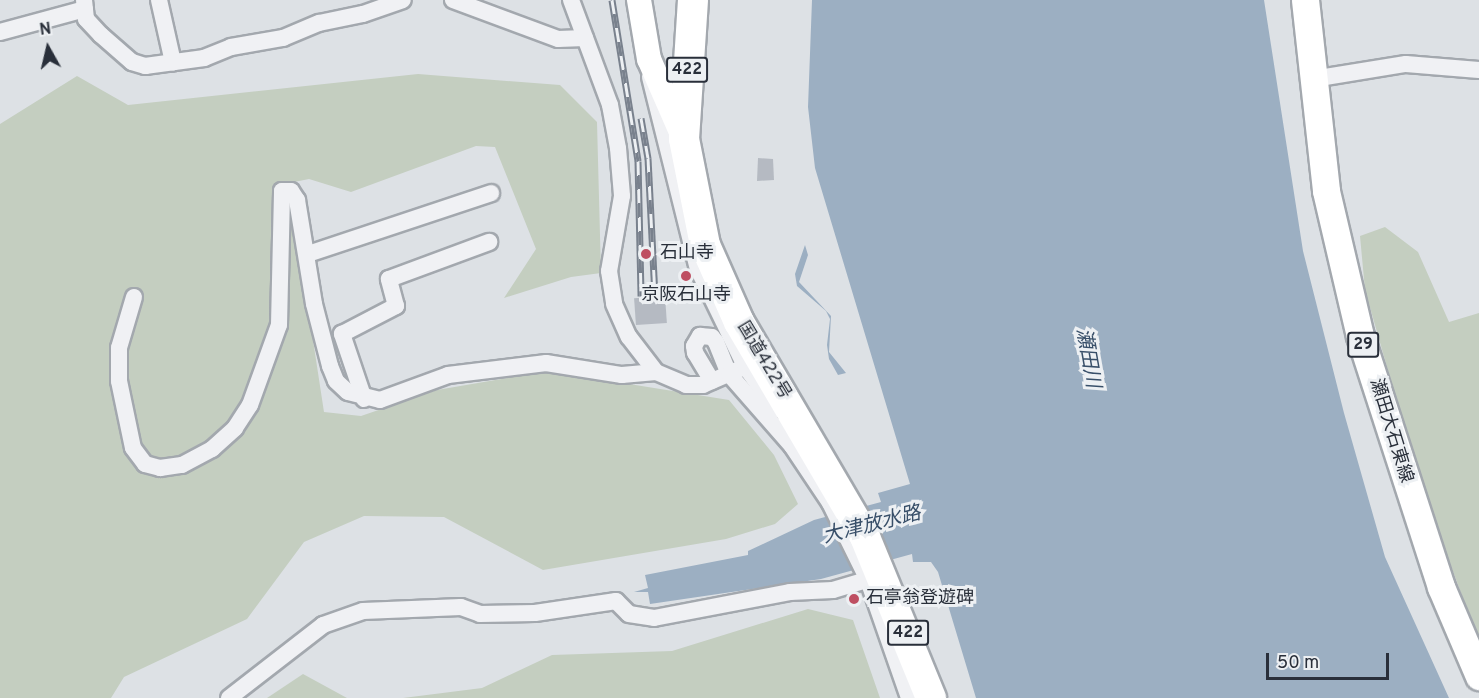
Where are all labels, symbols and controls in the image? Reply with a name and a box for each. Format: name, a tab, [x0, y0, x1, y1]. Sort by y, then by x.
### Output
north arrow	[18, 18, 78, 78]
text: N	[38, 19, 53, 41]
road number: 422	[666, 57, 708, 83]
place label: 石山寺	[660, 243, 714, 265]
marker: 石山寺	[637, 245, 655, 263]
marker: 京阪石山寺	[679, 269, 693, 283]
place label: 京阪石山寺	[641, 285, 731, 307]
street label: 国道422号	[731, 318, 795, 404]
water label: 瀬田川	[1070, 326, 1104, 390]
road number: 29	[1346, 332, 1380, 358]
street label: 瀬田大石東線	[1364, 376, 1416, 486]
water label: 大津放水路	[821, 502, 923, 550]
place label: 石亭翁登遊碑	[866, 588, 974, 610]
marker: 石亭翁登遊碑	[847, 592, 861, 606]
road number: 422	[887, 620, 929, 646]
scale bar	[1269, 641, 1392, 679]
text: 50 m	[1277, 652, 1319, 675]

